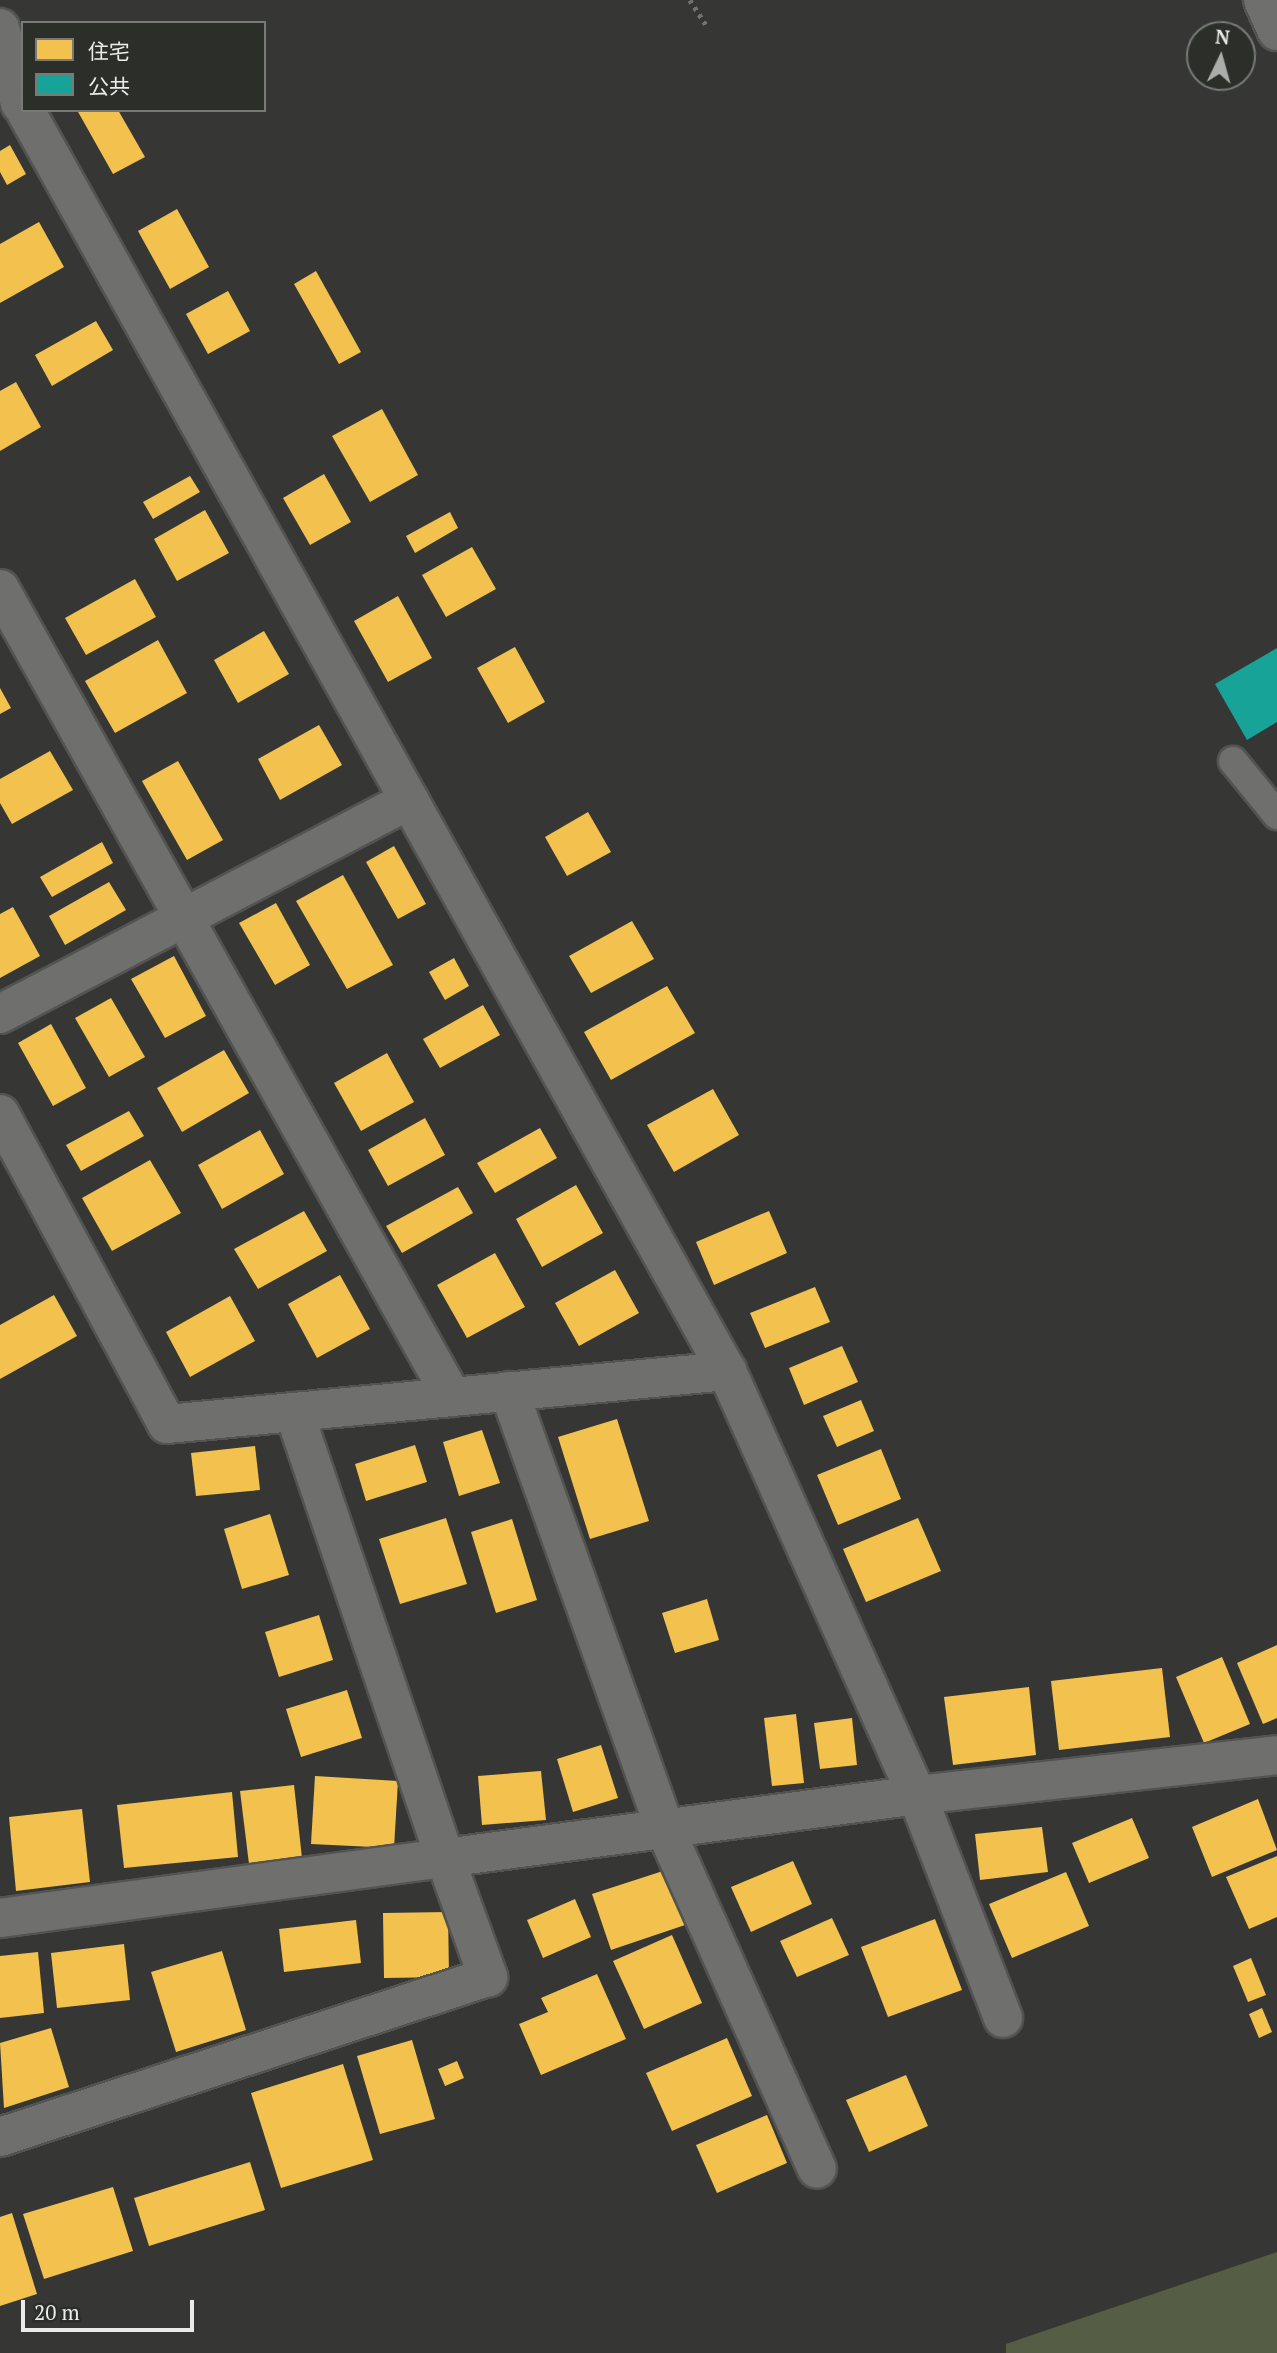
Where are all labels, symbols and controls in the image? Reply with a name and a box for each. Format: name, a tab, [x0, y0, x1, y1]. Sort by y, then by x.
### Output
legend	[21, 21, 266, 112]
north arrow	[1186, 21, 1256, 91]
text: N	[1214, 23, 1231, 50]
text: 住宅	[88, 37, 130, 65]
text: 公共	[88, 72, 130, 100]
scale bar	[24, 2286, 198, 2330]
text: 20 m	[34, 2298, 80, 2326]

